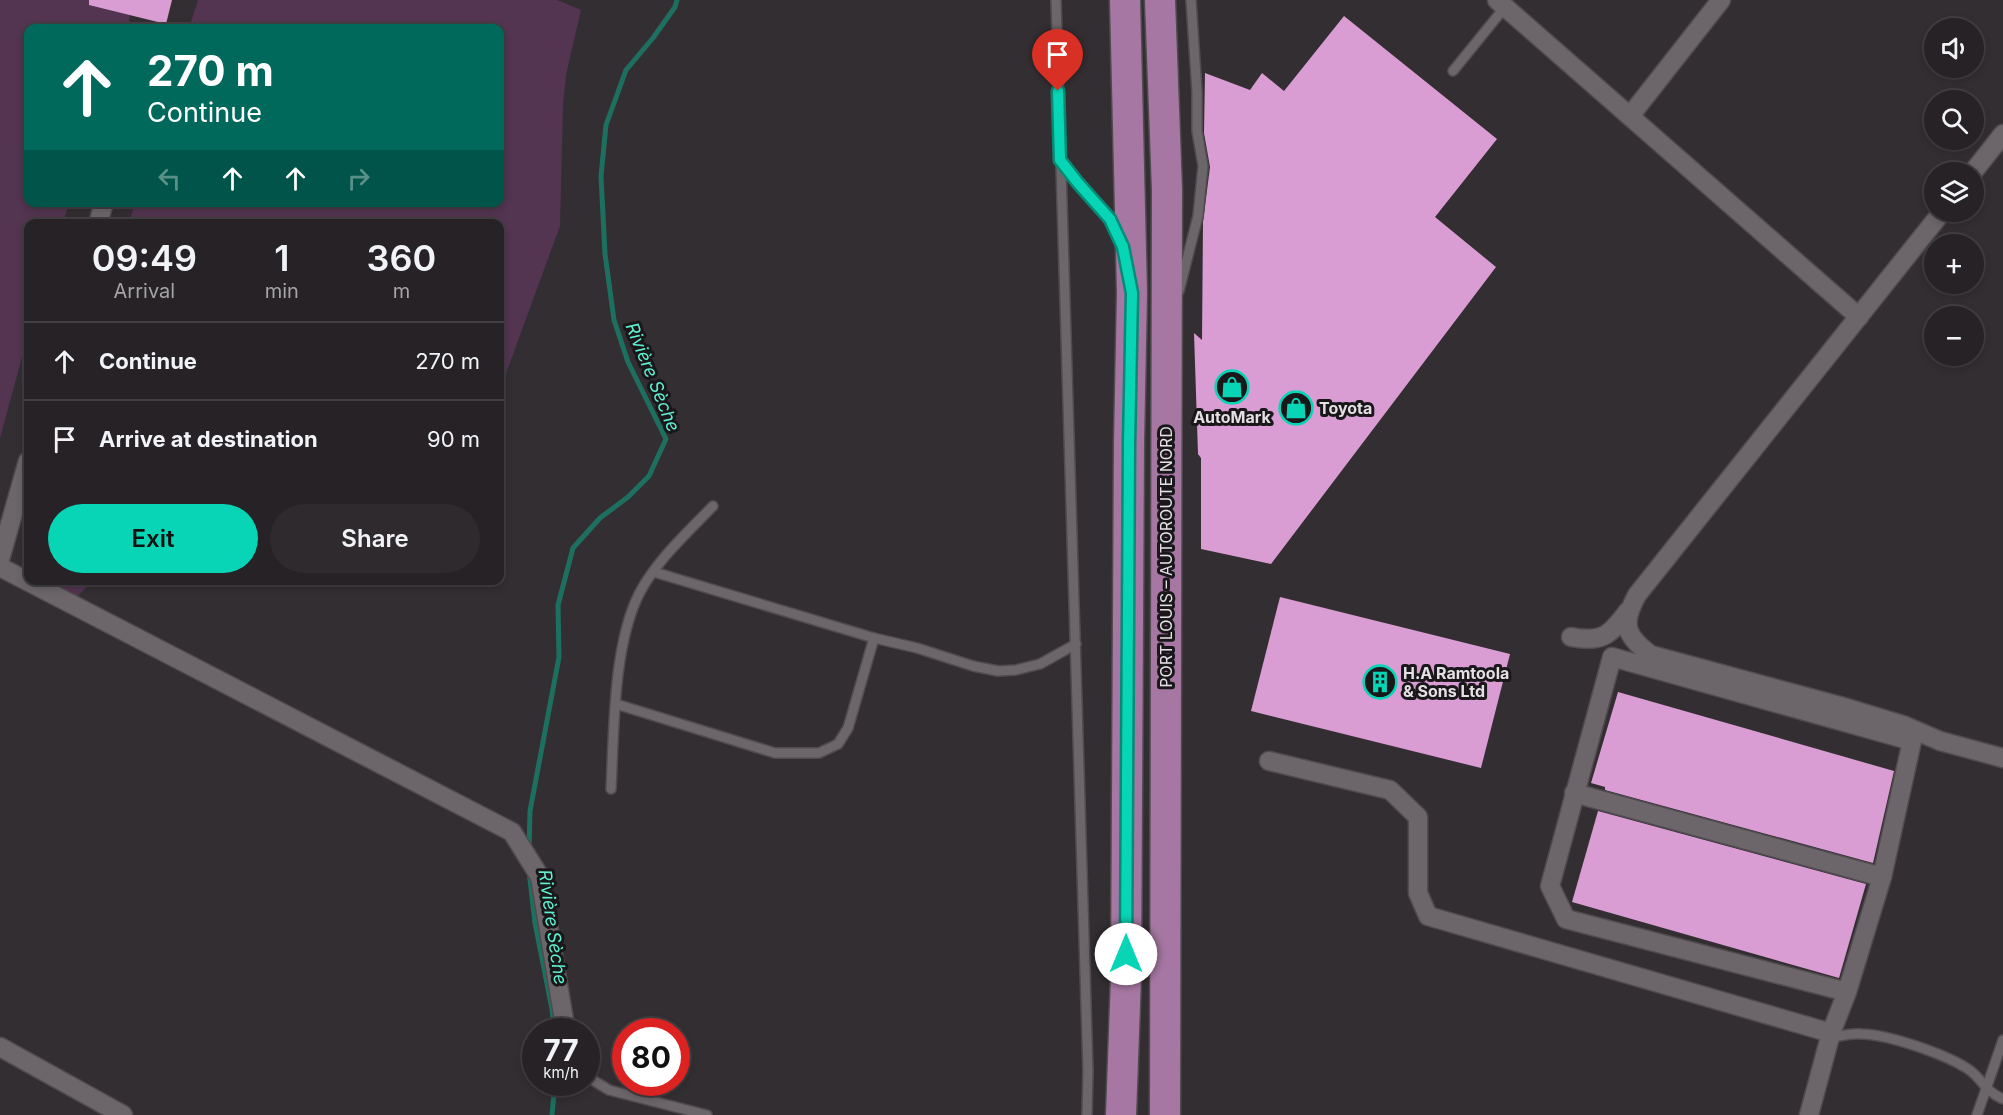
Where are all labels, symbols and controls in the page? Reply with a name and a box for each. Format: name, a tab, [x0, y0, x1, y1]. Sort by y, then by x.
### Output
map controls	[1924, 18, 1984, 366]
button: sound	[1924, 18, 1984, 78]
pin	[1032, 29, 1083, 91]
icon: arrive	[1041, 38, 1074, 71]
text: 270 m	[147, 45, 274, 96]
icon: ahead	[48, 48, 126, 126]
button: search	[1924, 90, 1984, 150]
text: Continue	[147, 96, 262, 129]
icon: left	[153, 162, 186, 195]
icon: ahead	[216, 162, 249, 195]
icon: ahead	[279, 162, 312, 195]
icon: right	[342, 162, 375, 195]
button: layers	[1924, 162, 1984, 222]
button: +	[1924, 234, 1984, 294]
text: 09:49	[92, 236, 197, 280]
text: 1	[274, 236, 289, 280]
text: 360	[367, 236, 436, 280]
text: Arrival	[114, 279, 175, 303]
text: min	[265, 279, 299, 303]
text: m	[393, 279, 410, 303]
button: −	[1924, 306, 1984, 366]
water label: Rivière Sèche	[622, 319, 684, 435]
icon: ahead	[48, 345, 81, 378]
text: Continue	[99, 348, 197, 374]
text: 270 m	[415, 348, 480, 374]
shop icon: AutoMark	[1214, 369, 1250, 405]
shop icon: Toyota	[1278, 390, 1314, 426]
place label: Toyota	[1319, 398, 1372, 418]
place label: AutoMark	[1193, 407, 1272, 427]
icon: arrive	[48, 423, 81, 456]
text: Arrive at destination	[99, 426, 318, 452]
text: 90 m	[427, 426, 480, 452]
street label: PORT LOUIS – AUTOROUTE NORD	[1156, 426, 1176, 688]
button: Exit	[48, 504, 258, 573]
button: Share	[270, 504, 480, 573]
place label: H.A Ramtoola & Sons Ltd	[1403, 663, 1509, 701]
building icon: H.A Ramtoola & Sons Ltd	[1362, 664, 1398, 700]
water label: Rivière Sèche	[535, 868, 571, 986]
position arrow	[1094, 922, 1158, 986]
speed limit sign: 80	[612, 1018, 690, 1096]
text: 77	[543, 1032, 579, 1068]
text: km/h	[543, 1063, 579, 1082]

